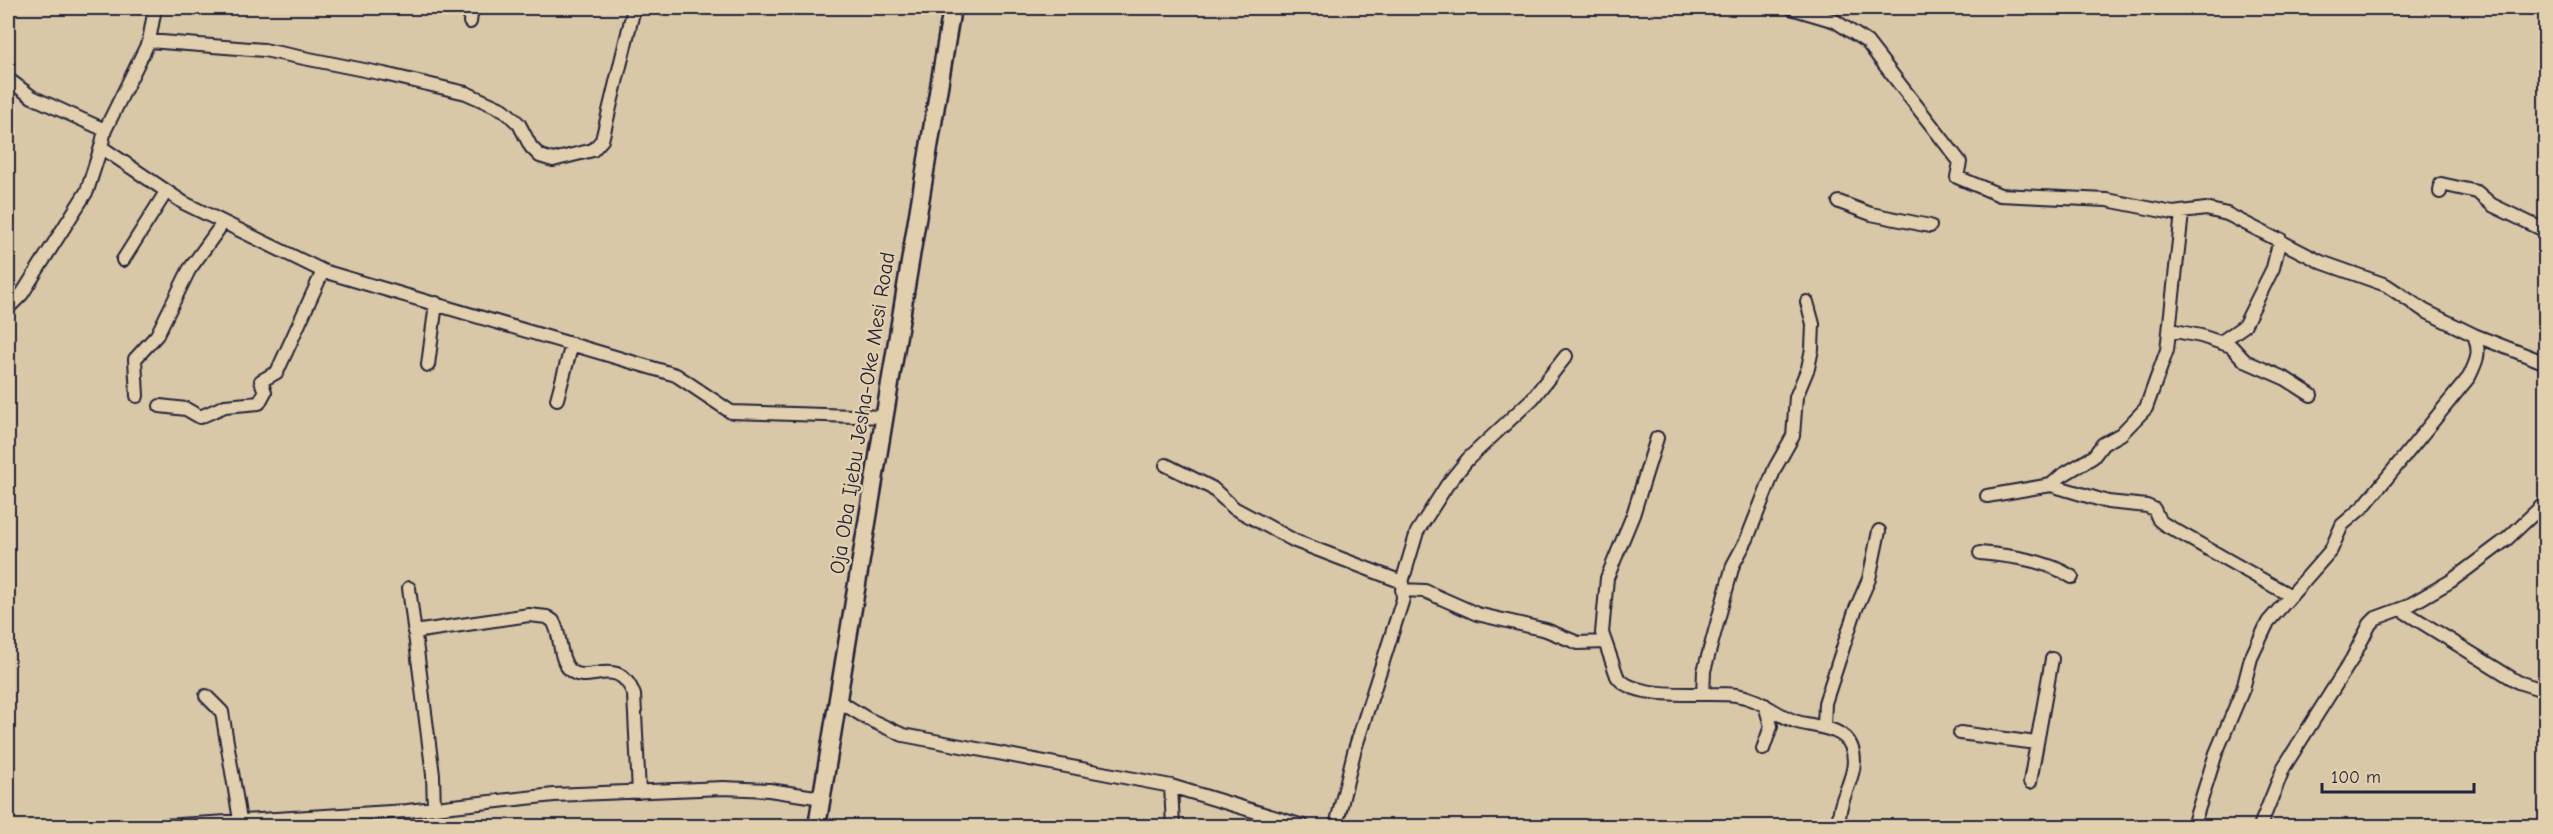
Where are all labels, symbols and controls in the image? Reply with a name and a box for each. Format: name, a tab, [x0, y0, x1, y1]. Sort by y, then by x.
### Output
street label: Oja Oba Ijebu Jesha-Oke Mesi Road	[825, 250, 899, 576]
scale bar	[2322, 756, 2474, 794]
text: 100 m	[2331, 767, 2381, 788]

